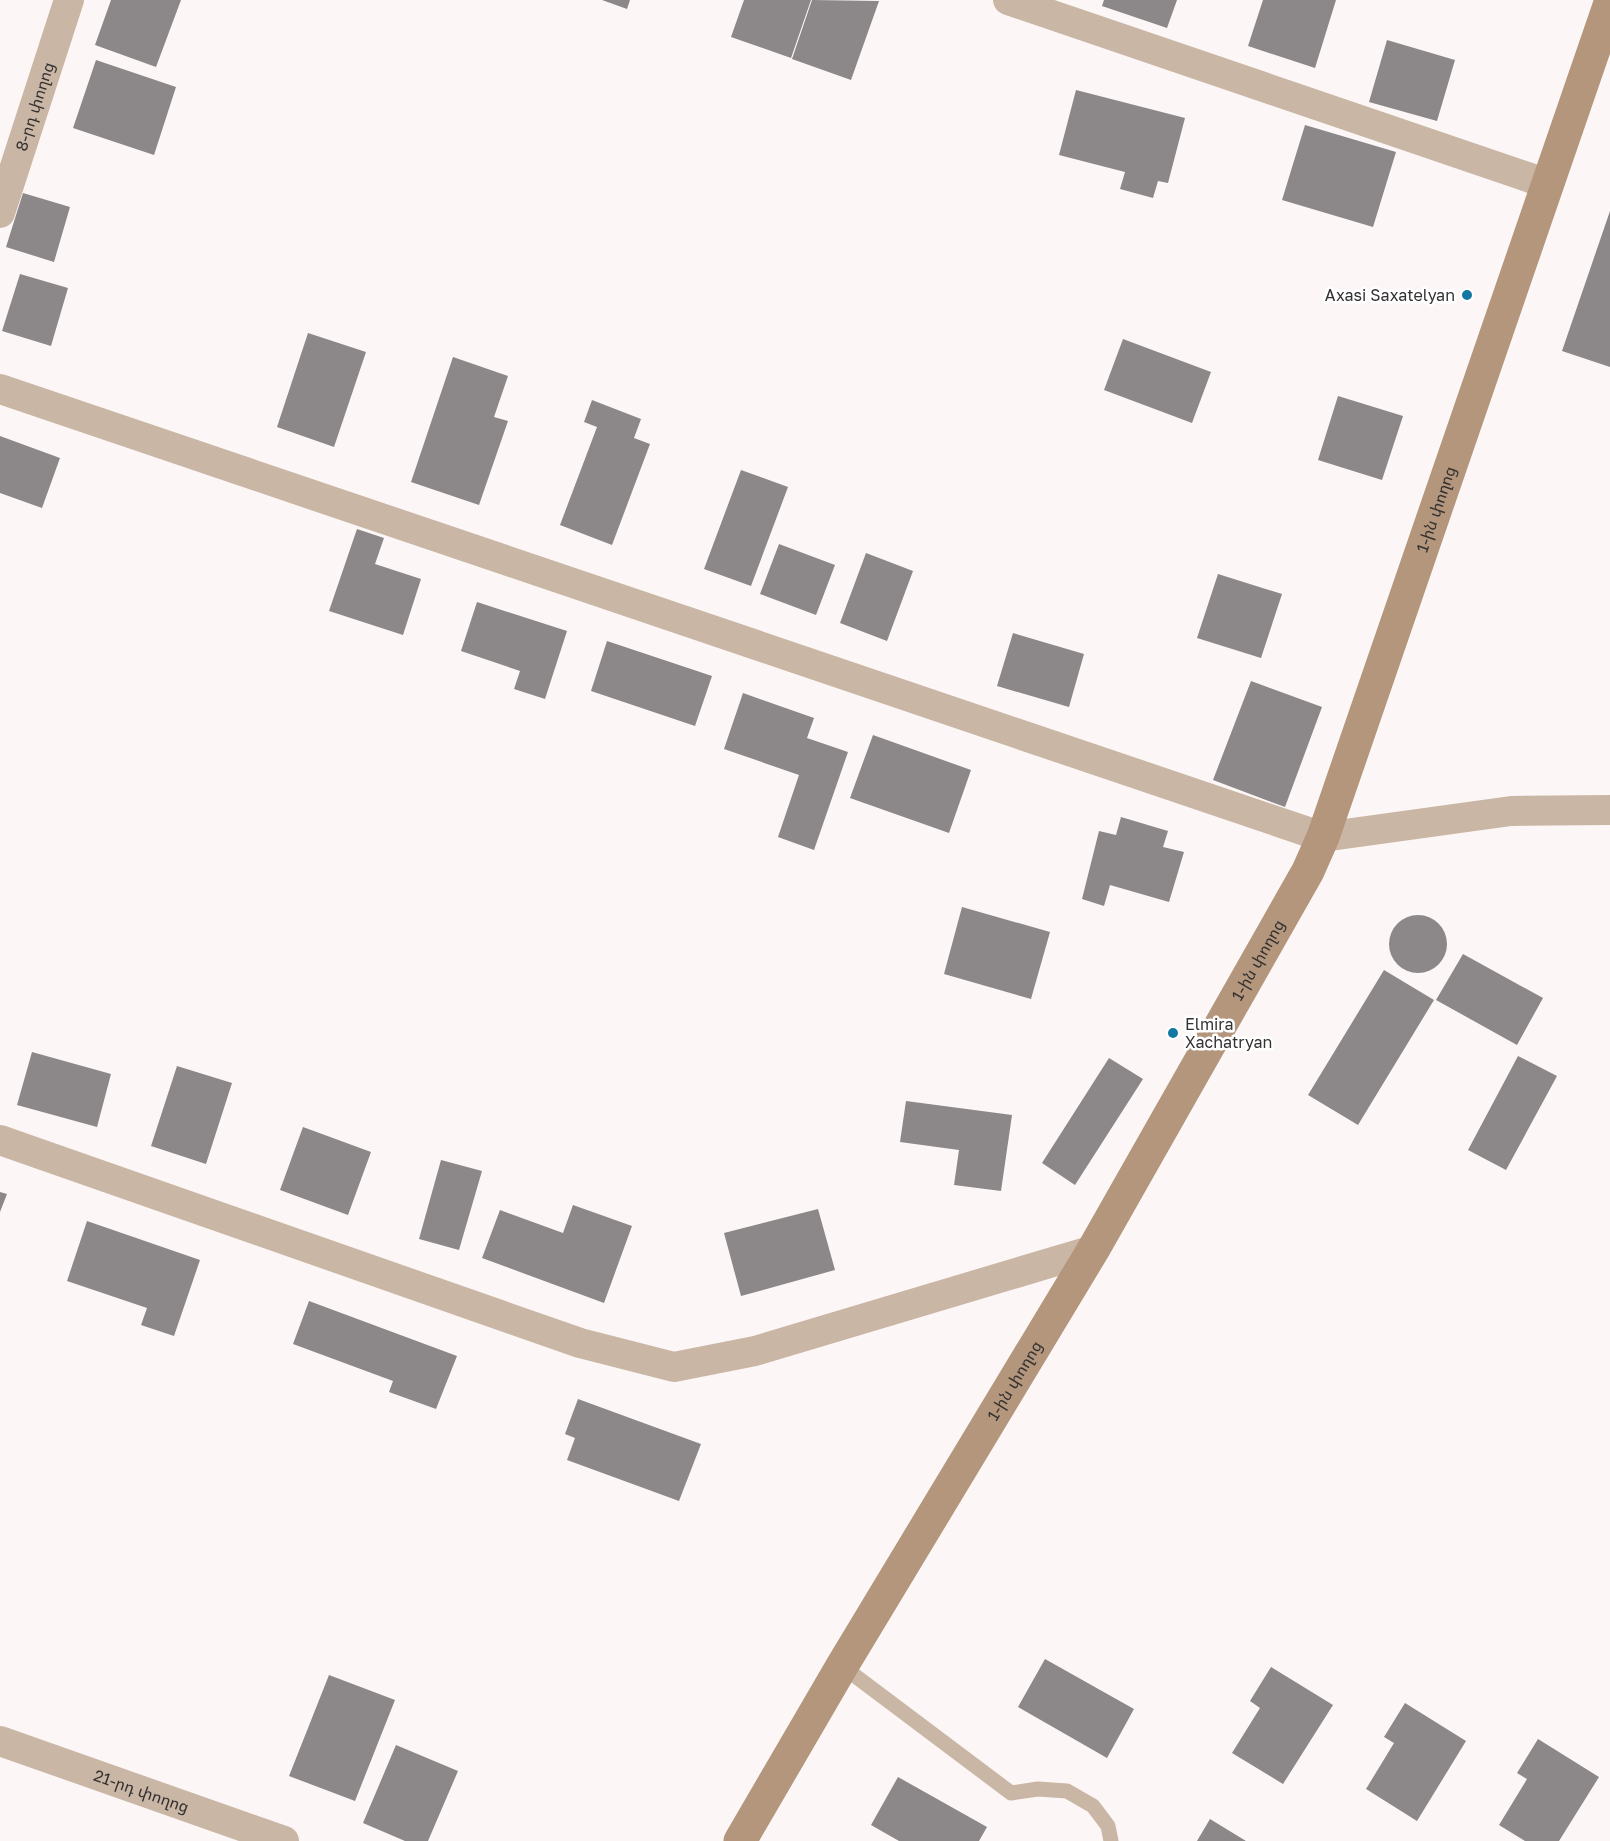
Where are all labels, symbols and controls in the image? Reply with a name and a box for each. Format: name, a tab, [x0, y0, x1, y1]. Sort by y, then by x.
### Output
street label: 8-րդ փողոց	[11, 59, 58, 154]
place label: Axasi Saxatelyan	[1325, 285, 1455, 305]
marker: Axasi Saxatelyan	[1460, 288, 1474, 302]
street label: 1-ին փողոց	[1412, 463, 1460, 555]
street label: 1-ին փողոց	[1227, 916, 1288, 1004]
place label: Elmira Xachatryan	[1185, 1014, 1272, 1052]
marker: Elmira Xachatryan	[1166, 1026, 1180, 1040]
street label: 1-ին փողոց	[982, 1337, 1046, 1424]
street label: 21-րդ փողոց	[91, 1765, 192, 1817]

